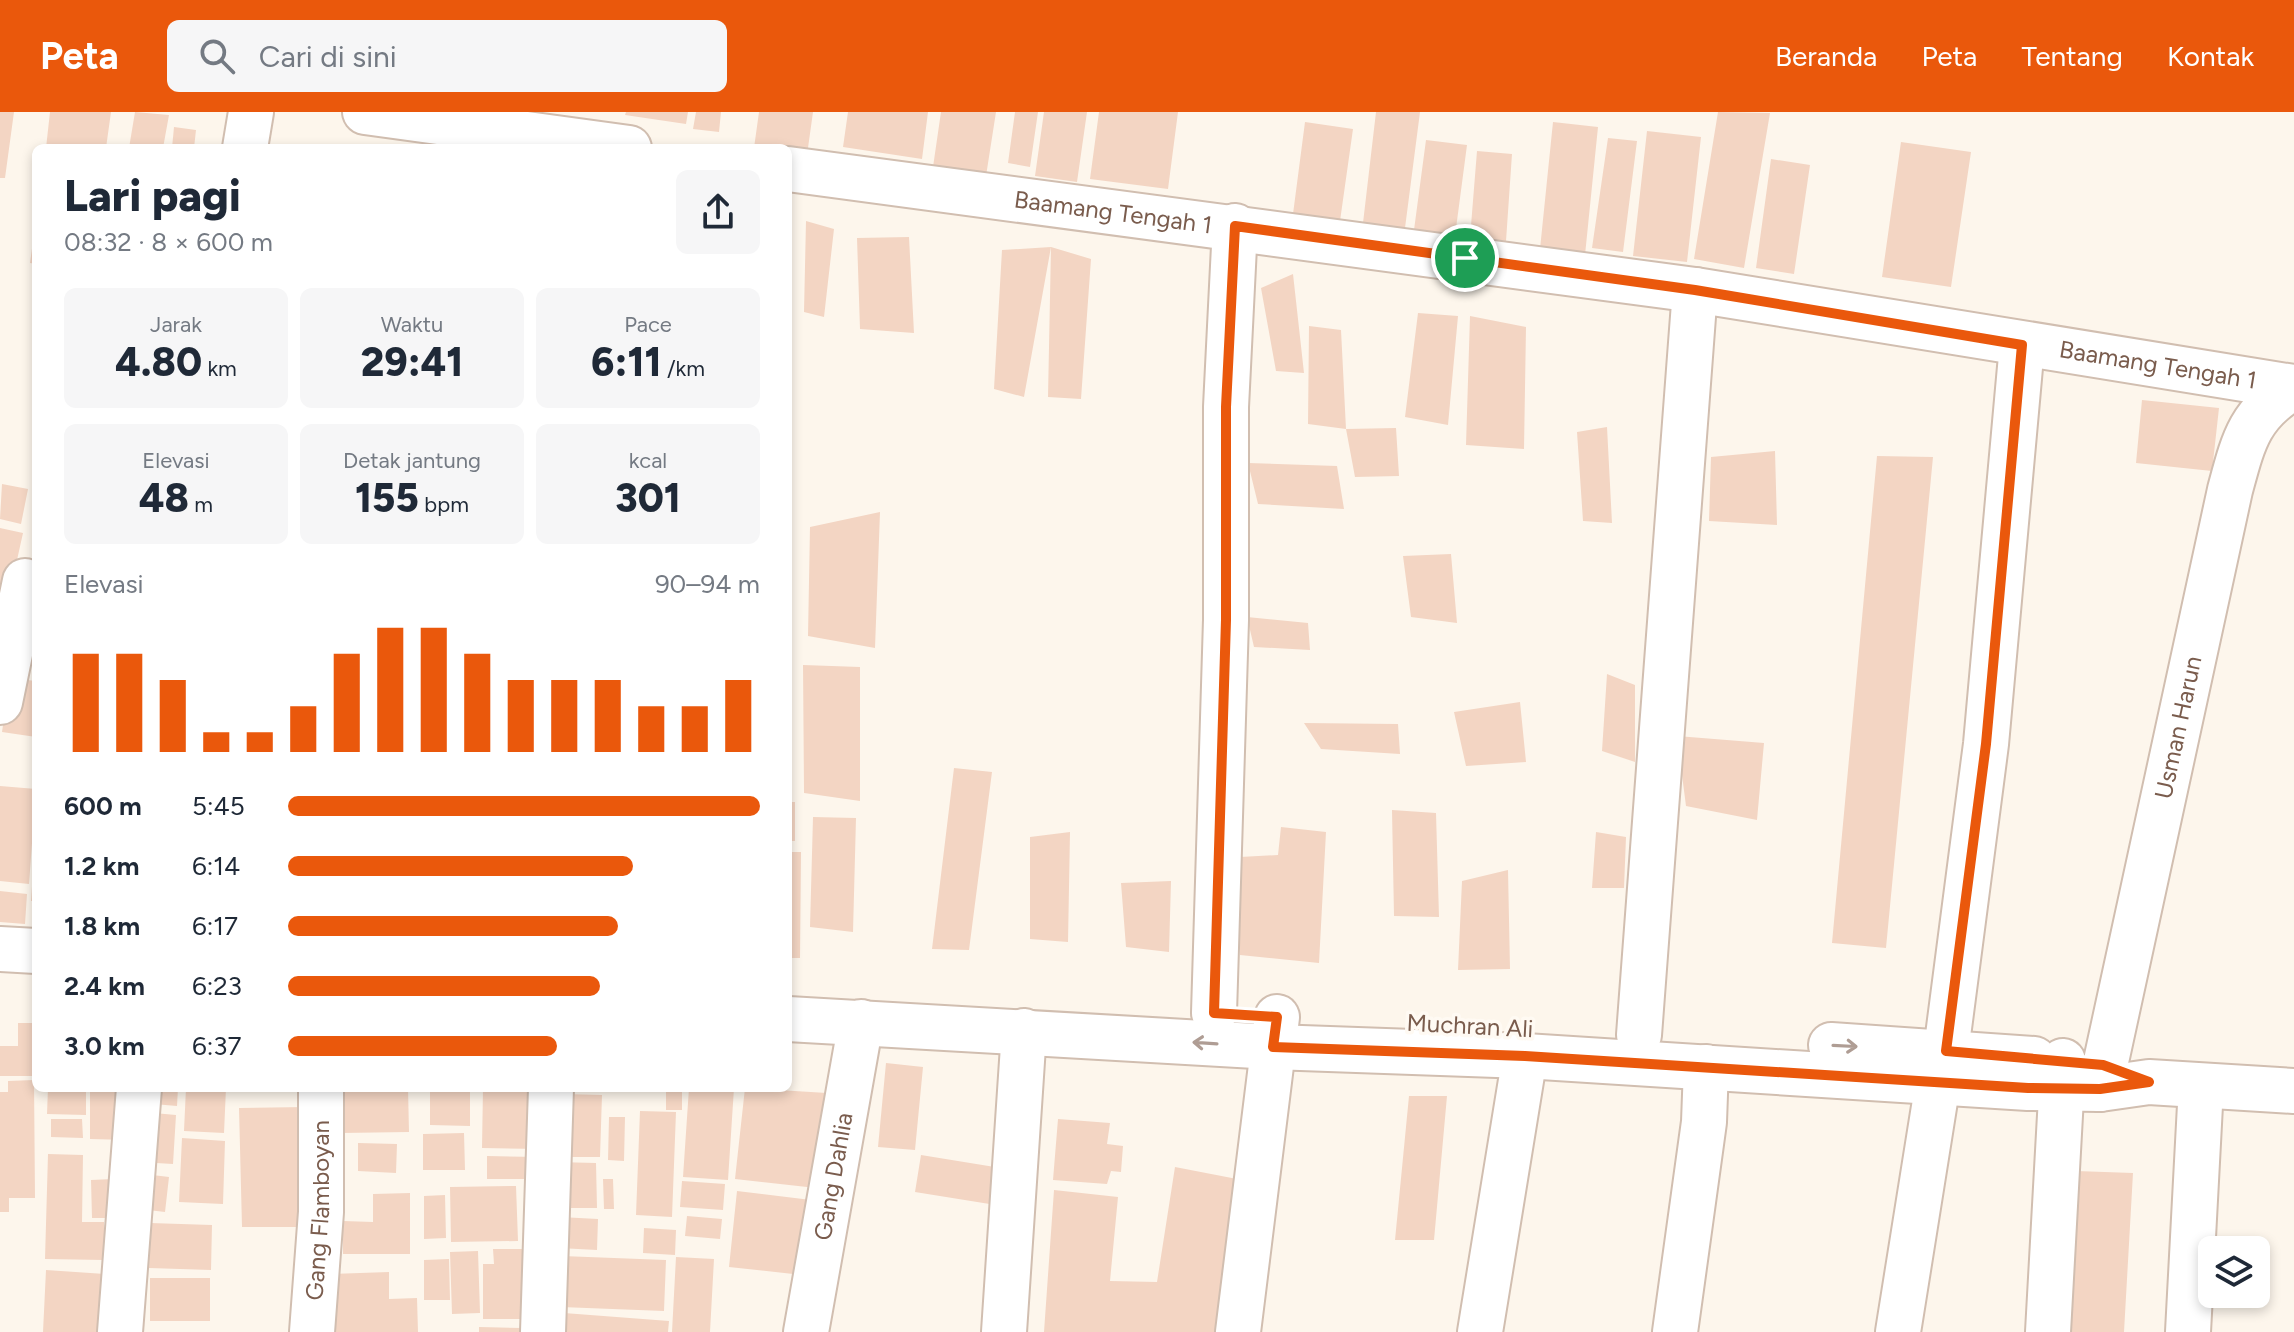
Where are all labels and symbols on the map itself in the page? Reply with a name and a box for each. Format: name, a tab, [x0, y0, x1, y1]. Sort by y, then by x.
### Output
street label: Baamang Tengah 1	[1013, 184, 1214, 239]
pin	[1431, 224, 1499, 292]
street label: Baamang Tengah 1	[2057, 334, 2259, 395]
street label: Usman Harun	[2148, 653, 2208, 801]
street label: Muchran Ali	[1406, 1008, 1534, 1043]
one-way arrow	[1192, 1035, 1219, 1050]
one-way arrow	[1831, 1038, 1858, 1053]
street label: Gang Dahlia	[808, 1110, 859, 1242]
street label: Gang Flamboyan	[299, 1120, 335, 1301]

